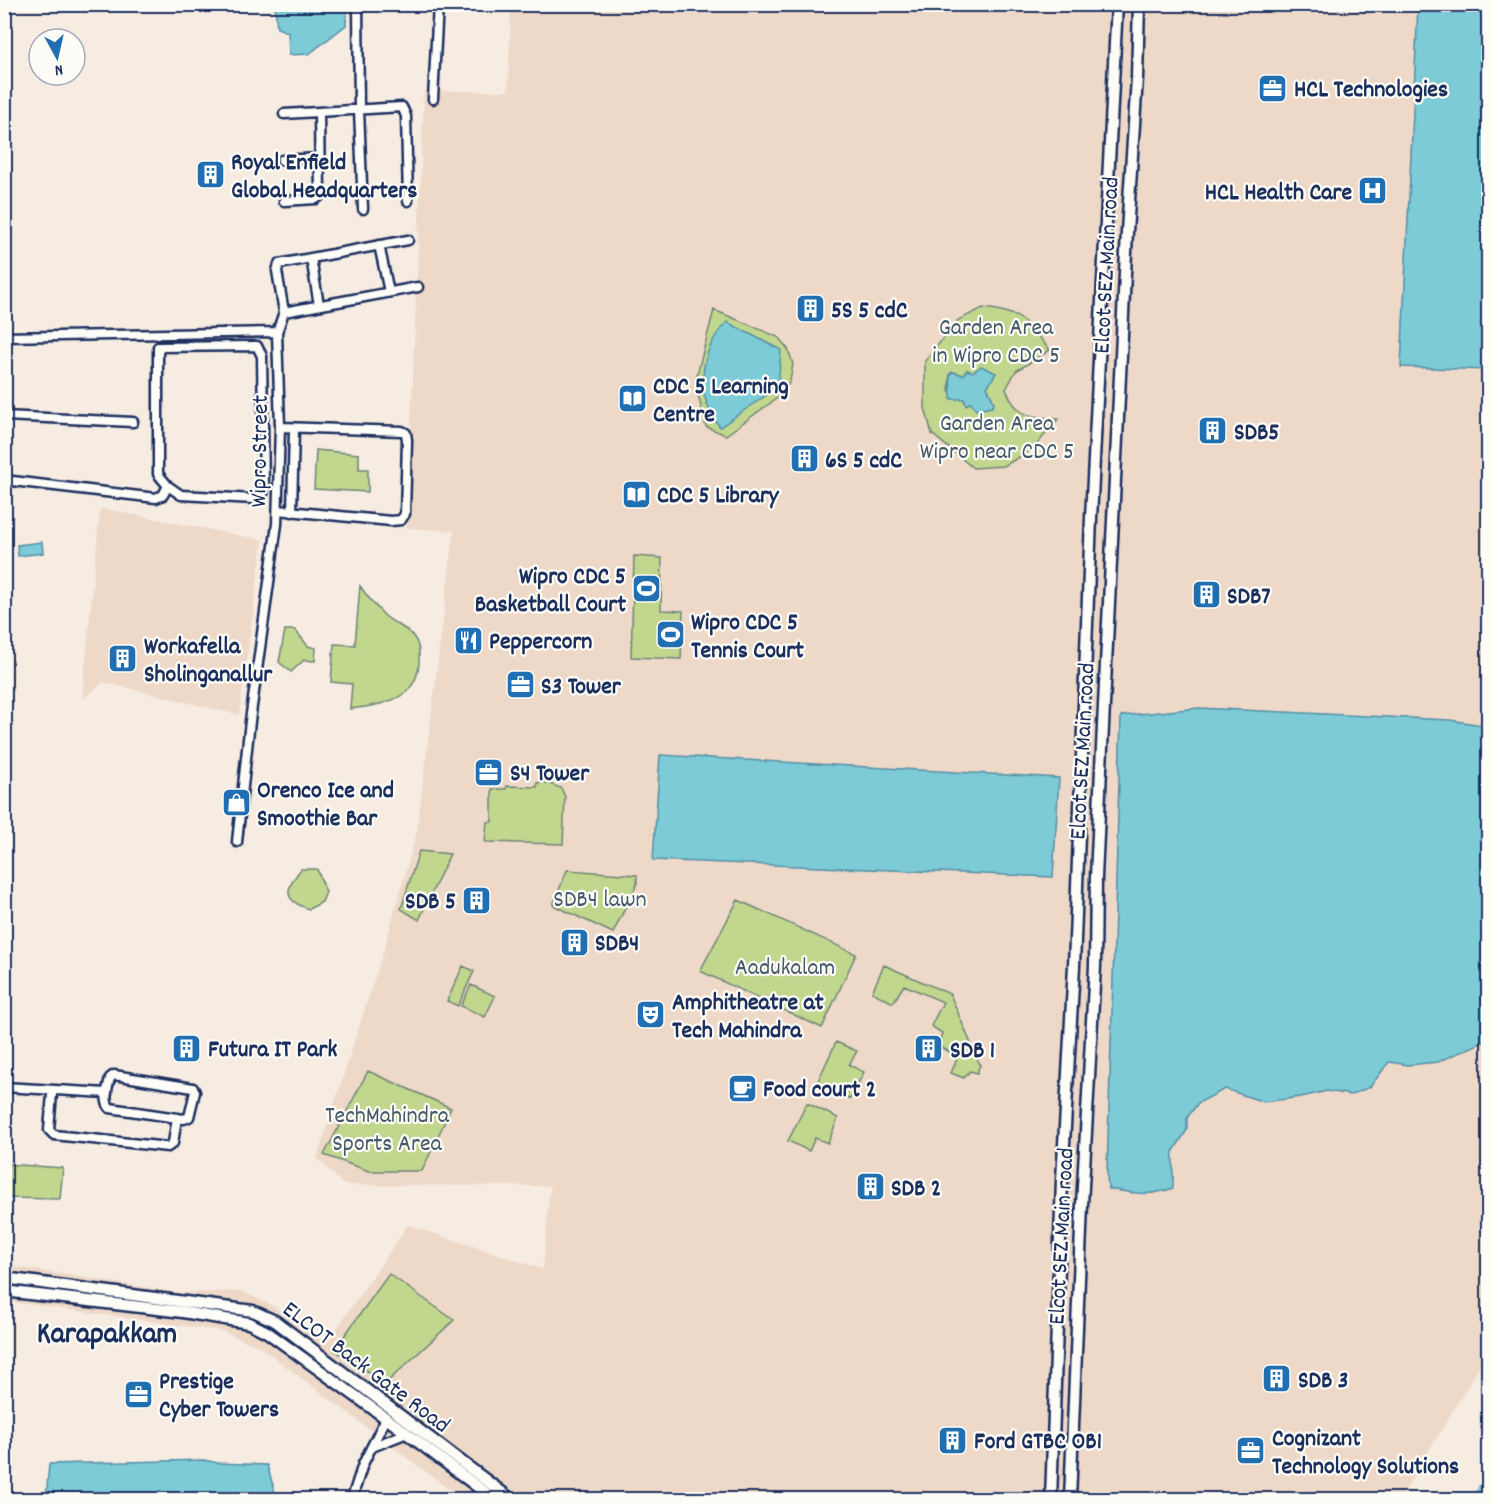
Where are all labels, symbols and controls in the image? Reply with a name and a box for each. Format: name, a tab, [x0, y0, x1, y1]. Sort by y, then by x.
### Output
north arrow	[27, 27, 87, 87]
text: N	[53, 57, 64, 81]
office icon: HCL Technologies	[1257, 72, 1289, 104]
place label: HCL Technologies	[1294, 74, 1448, 108]
place label: Royal Enfield Global Headquarters	[231, 147, 417, 209]
building icon: Royal Enfield Global Headquarters	[194, 159, 226, 191]
hospital icon: HCL Health Care	[1357, 175, 1389, 207]
street label: Elcot SEZ Main road	[1086, 176, 1130, 355]
place label: HCL Health Care	[1205, 177, 1352, 211]
building icon: 5S 5 cdC	[794, 293, 826, 325]
place label: 5S 5 cdC	[831, 295, 908, 329]
park label: Garden Area in Wipro CDC 5	[932, 312, 1060, 374]
place label: CDC 5 Learning Centre	[653, 371, 789, 433]
library icon: CDC 5 Learning Centre	[616, 383, 648, 415]
street label: Wipro Street	[243, 394, 279, 508]
park label: Garden Area Wipro near CDC 5	[920, 408, 1074, 470]
building icon: SDB5	[1197, 415, 1229, 447]
place label: SDB5	[1234, 417, 1279, 451]
building icon: 6S 5 cdC	[788, 443, 820, 475]
place label: 6S 5 cdC	[825, 445, 902, 479]
library icon: CDC 5 Library	[620, 478, 652, 510]
place label: CDC 5 Library	[657, 480, 780, 514]
place label: Wipro CDC 5 Basketball Court	[475, 561, 626, 623]
sports icon: Wipro CDC 5 Basketball Court	[631, 573, 663, 605]
building icon: SDB7	[1190, 579, 1222, 611]
place label: SDB7	[1227, 581, 1271, 615]
place label: Wipro CDC 5 Tennis Court	[691, 607, 804, 669]
sports icon: Wipro CDC 5 Tennis Court	[654, 619, 686, 651]
restaurant icon: Peppercorn	[452, 624, 484, 656]
place label: Peppercorn	[489, 626, 592, 660]
place label: Workafella Sholinganallur	[144, 631, 273, 693]
building icon: Workafella Sholinganallur	[107, 643, 139, 675]
street label: Elcot SEZ Main road	[1062, 662, 1106, 841]
office icon: S3 Tower	[504, 669, 536, 701]
place label: S3 Tower	[541, 671, 622, 705]
office icon: S4 Tower	[473, 756, 505, 788]
place label: S4 Tower	[510, 758, 590, 792]
place label: Orenco Ice and Smoothie Bar	[257, 775, 394, 837]
shop icon: Orenco Ice and Smoothie Bar	[220, 787, 252, 819]
building icon: SDB 5	[461, 884, 493, 916]
park label: SDB4 lawn	[553, 884, 647, 918]
place label: SDB 5	[405, 886, 456, 920]
building icon: SDB4	[558, 926, 590, 958]
place label: SDB4	[595, 928, 639, 962]
park label: Aadukalam	[735, 952, 835, 986]
place label: Amphitheatre at Tech Mahindra	[672, 987, 824, 1049]
theatre icon: Amphitheatre at Tech Mahindra	[635, 999, 667, 1031]
building icon: Futura IT Park	[171, 1032, 203, 1064]
building icon: SDB 1	[913, 1033, 945, 1065]
place label: Futura IT Park	[208, 1034, 337, 1068]
place label: SDB 1	[950, 1035, 995, 1069]
cafe icon: Food court 2	[726, 1072, 758, 1104]
place label: Food court 2	[763, 1074, 876, 1108]
park label: TechMahindra Sports Area	[325, 1100, 450, 1162]
street label: Elcot SEZ Main road	[1041, 1147, 1085, 1326]
building icon: SDB 2	[854, 1171, 886, 1203]
place label: SDB 2	[891, 1173, 941, 1207]
street label: ELCOT Back Gate Road	[274, 1294, 456, 1443]
district label: Karapakkam	[37, 1315, 177, 1358]
building icon: SDB 3	[1261, 1363, 1293, 1395]
place label: SDB 3	[1298, 1365, 1349, 1399]
place label: Prestige Cyber Towers	[159, 1366, 279, 1428]
office icon: Prestige Cyber Towers	[122, 1378, 154, 1410]
place label: Cognizant Technology Solutions	[1272, 1423, 1459, 1485]
building icon: Ford GTBC OB1	[937, 1424, 969, 1456]
place label: Ford GTBC OB1	[974, 1426, 1102, 1460]
office icon: Cognizant Technology Solutions	[1235, 1435, 1267, 1467]

